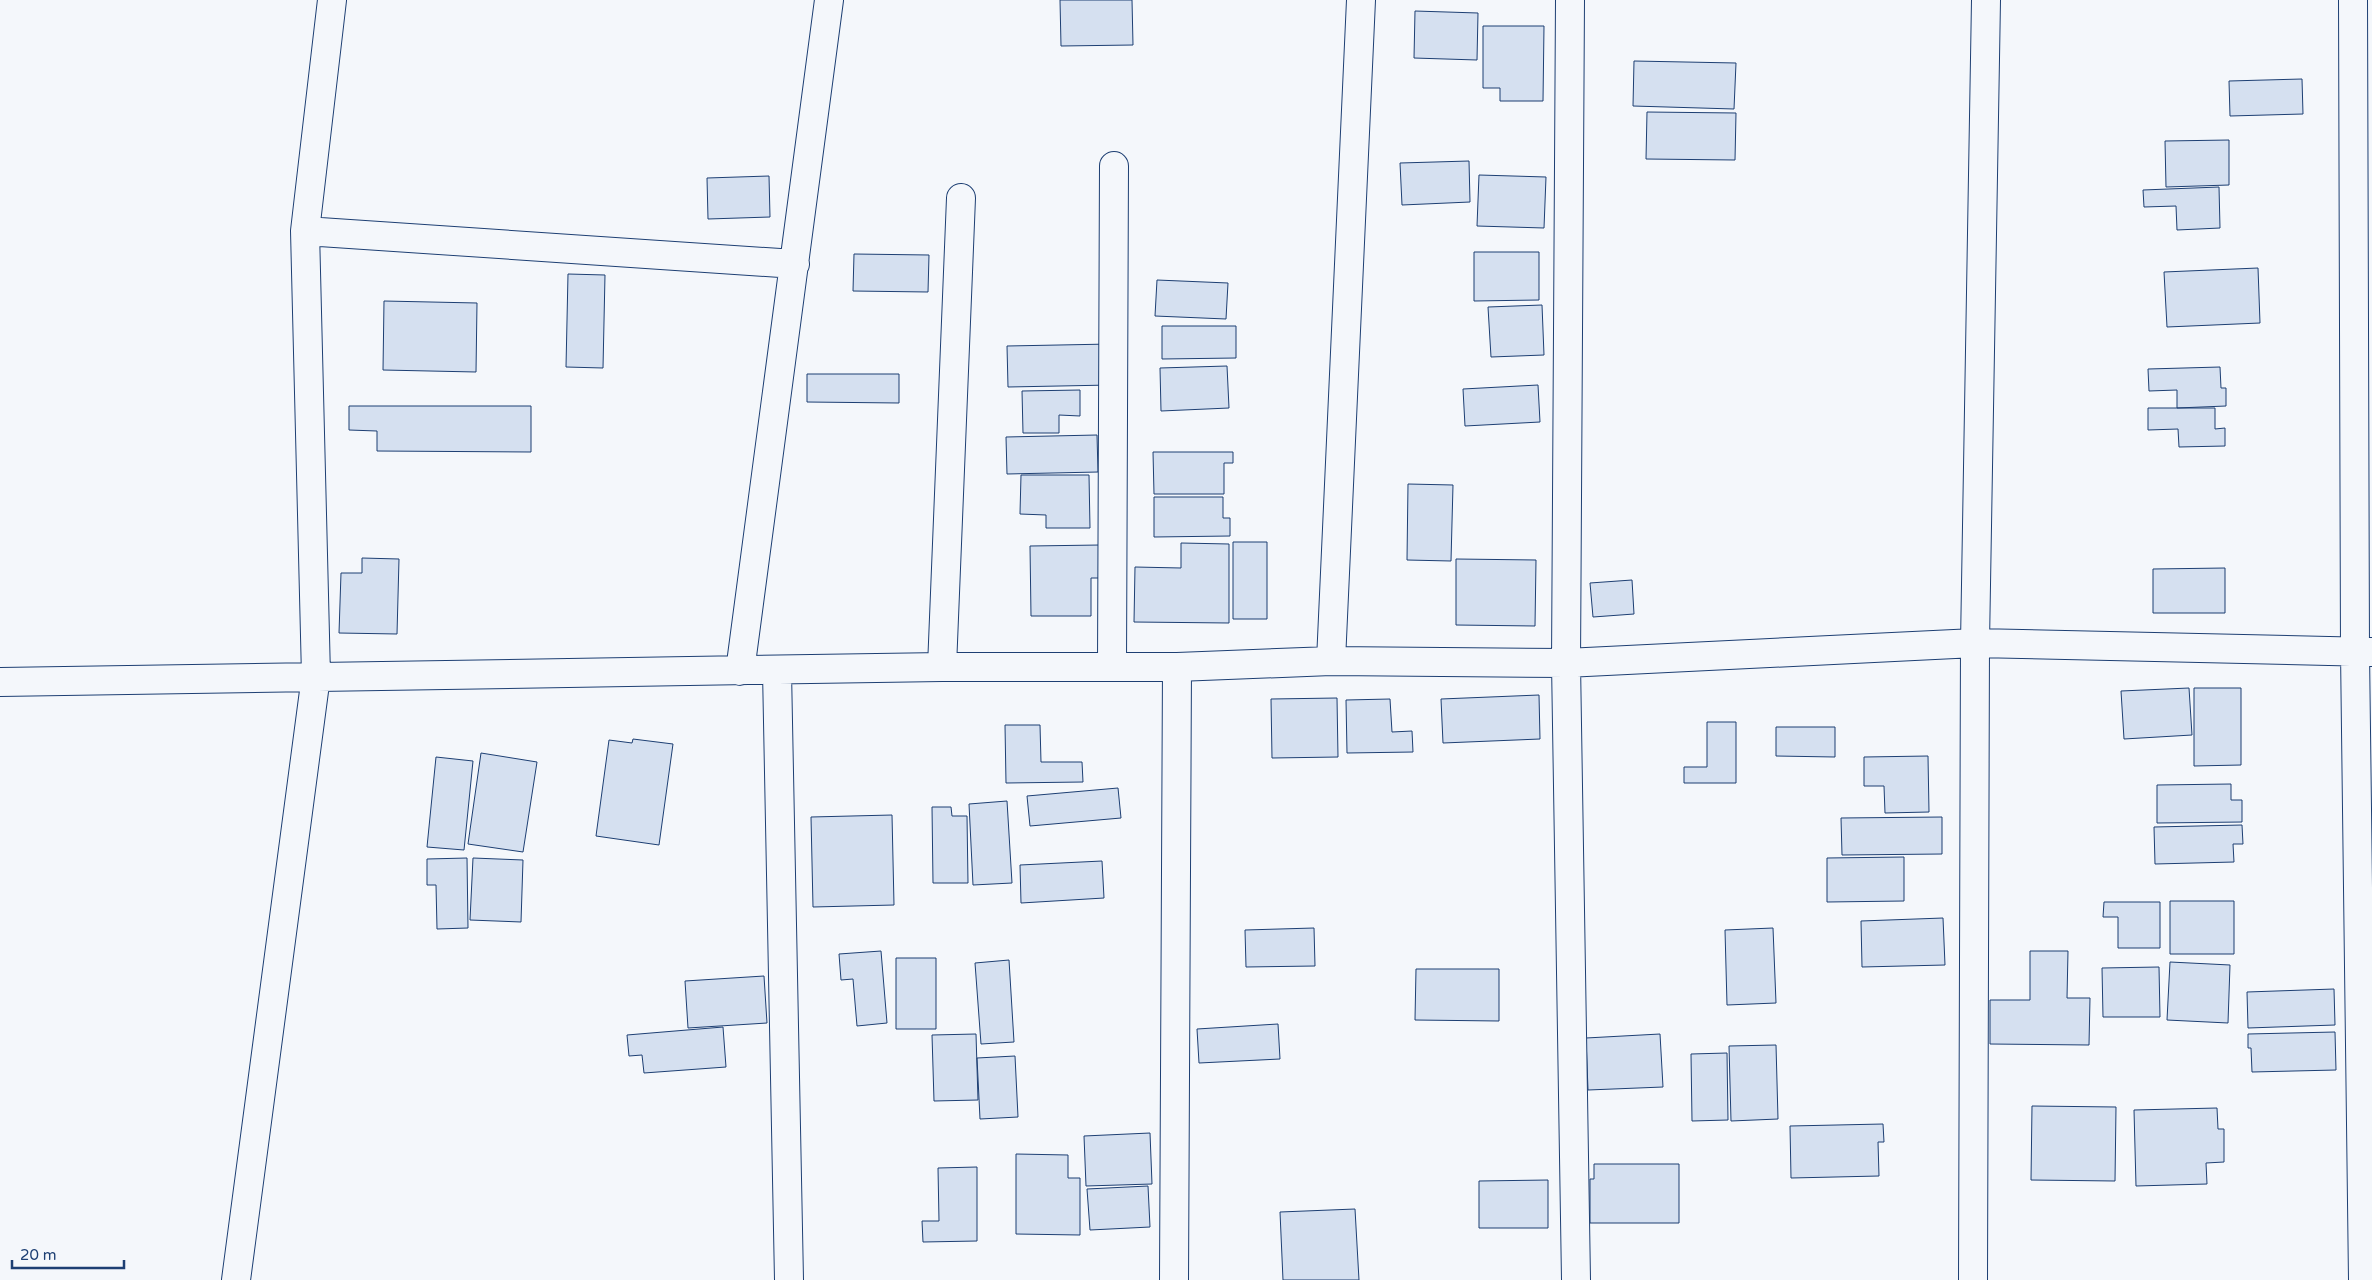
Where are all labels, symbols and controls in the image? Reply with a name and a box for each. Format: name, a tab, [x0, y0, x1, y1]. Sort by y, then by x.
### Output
scale bar	[12, 1238, 125, 1270]
text: 20 m	[20, 1246, 57, 1264]

